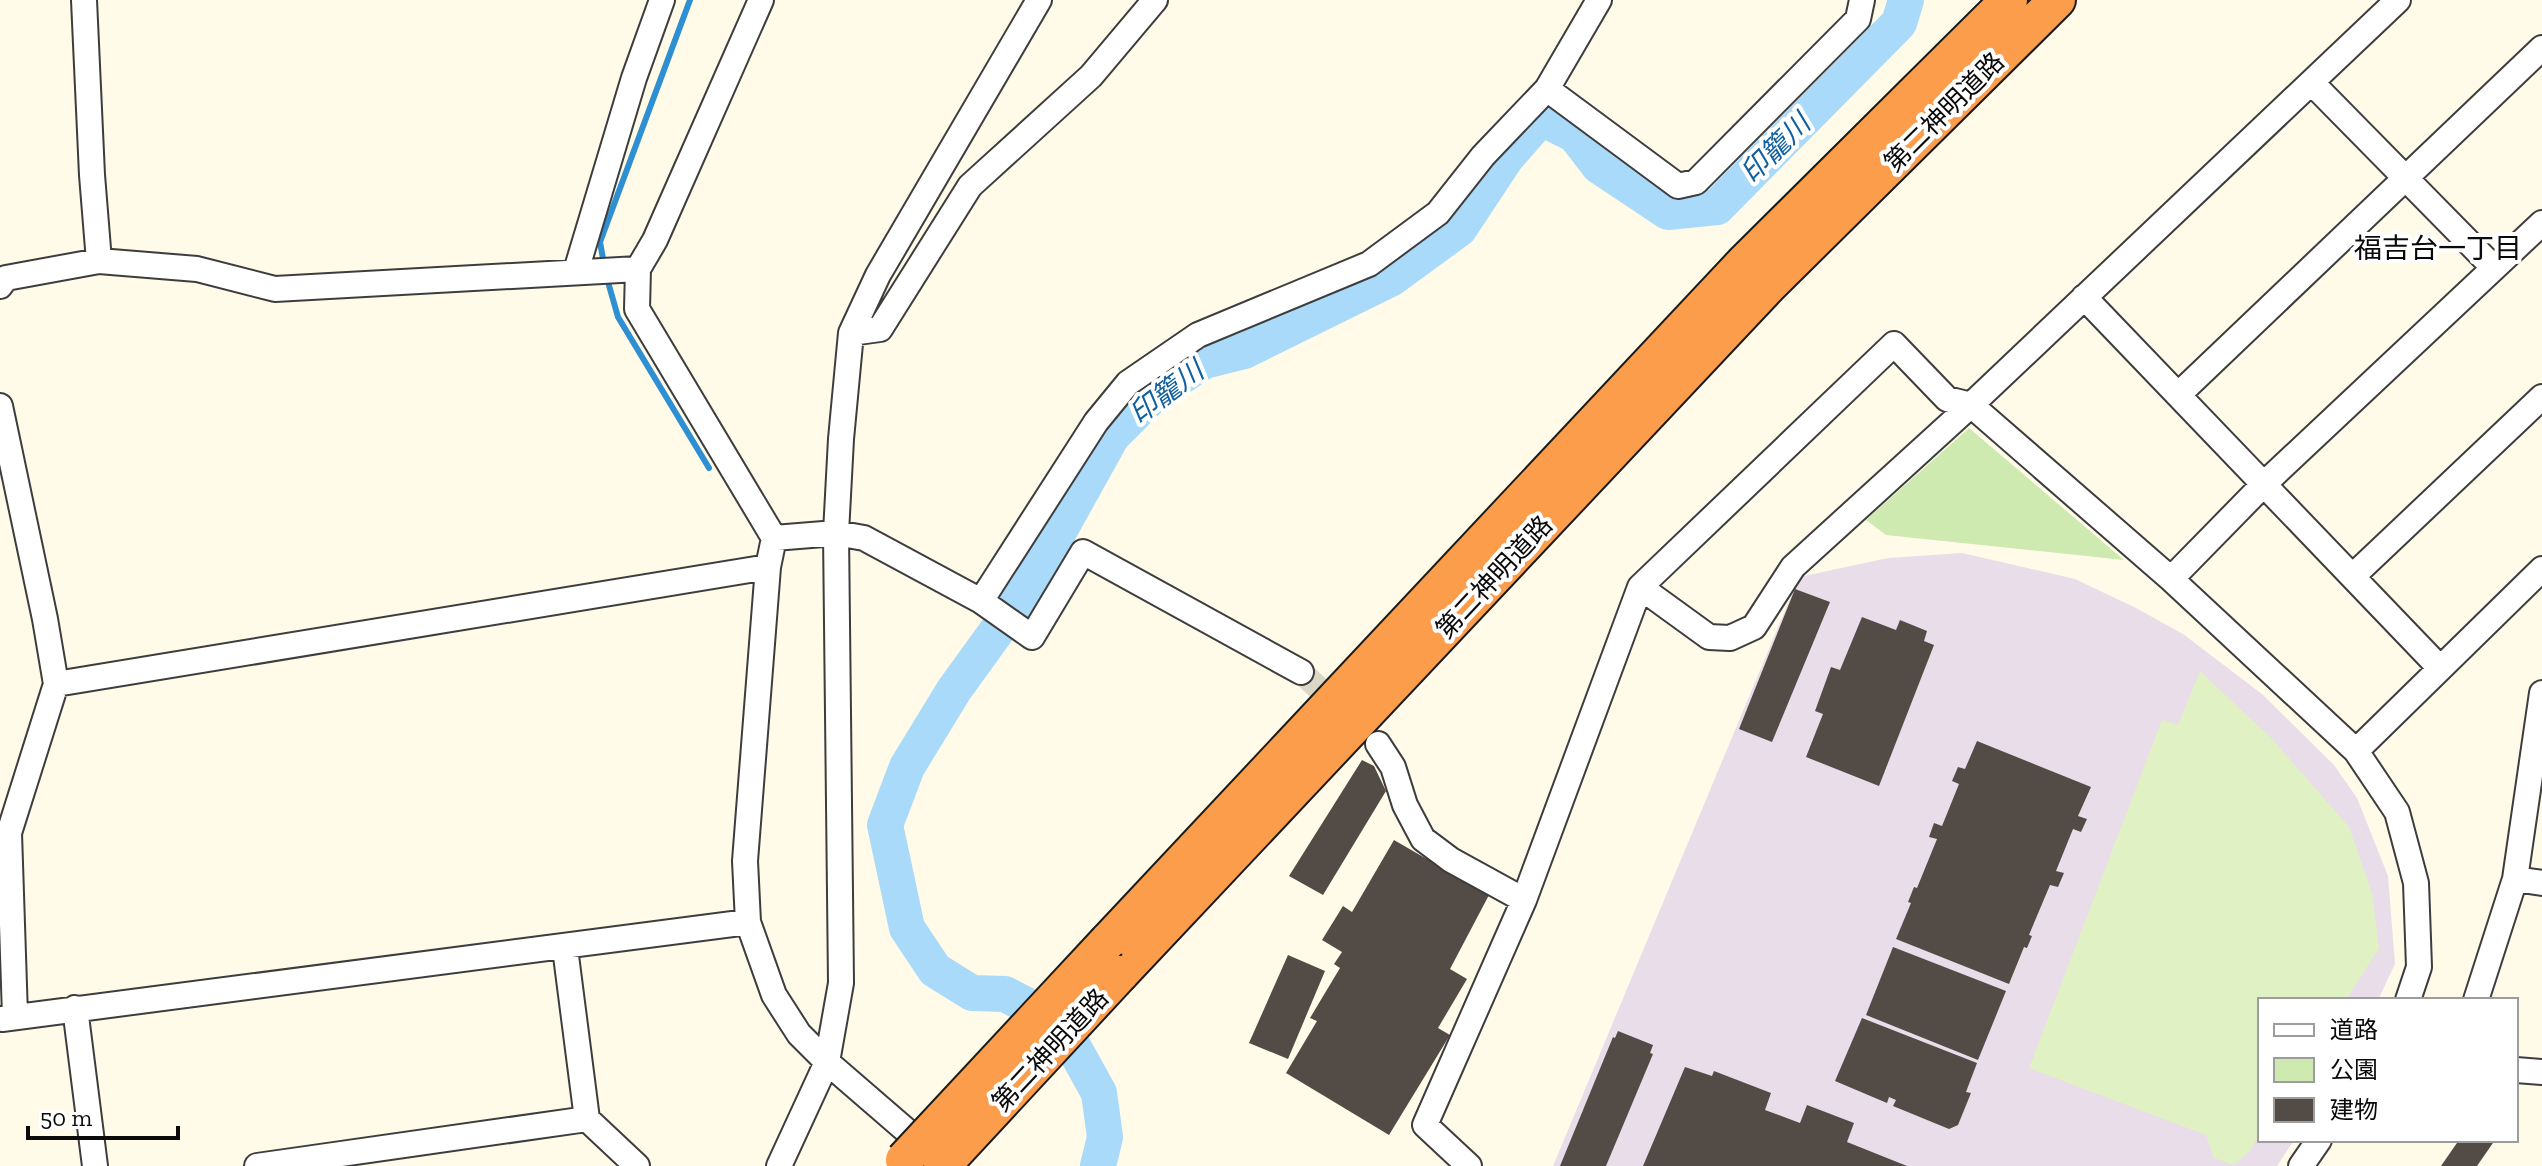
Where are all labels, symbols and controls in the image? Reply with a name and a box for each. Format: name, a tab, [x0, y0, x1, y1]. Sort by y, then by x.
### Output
street label: 第二神明道路	[1878, 46, 2010, 178]
water label: 印籠川	[1734, 105, 1819, 190]
district label: 福吉台一丁目	[2354, 232, 2522, 265]
water label: 印籠川	[1123, 352, 1212, 431]
street label: 第二神明道路	[1429, 509, 1559, 645]
street label: 第二神明道路	[985, 982, 1115, 1118]
legend	[2258, 998, 2518, 1142]
text: 道路	[2330, 1015, 2378, 1044]
text: 公園	[2330, 1055, 2378, 1084]
scale bar	[28, 1090, 178, 1140]
text: 建物	[2330, 1095, 2378, 1124]
text: 50 m	[40, 1103, 93, 1132]

